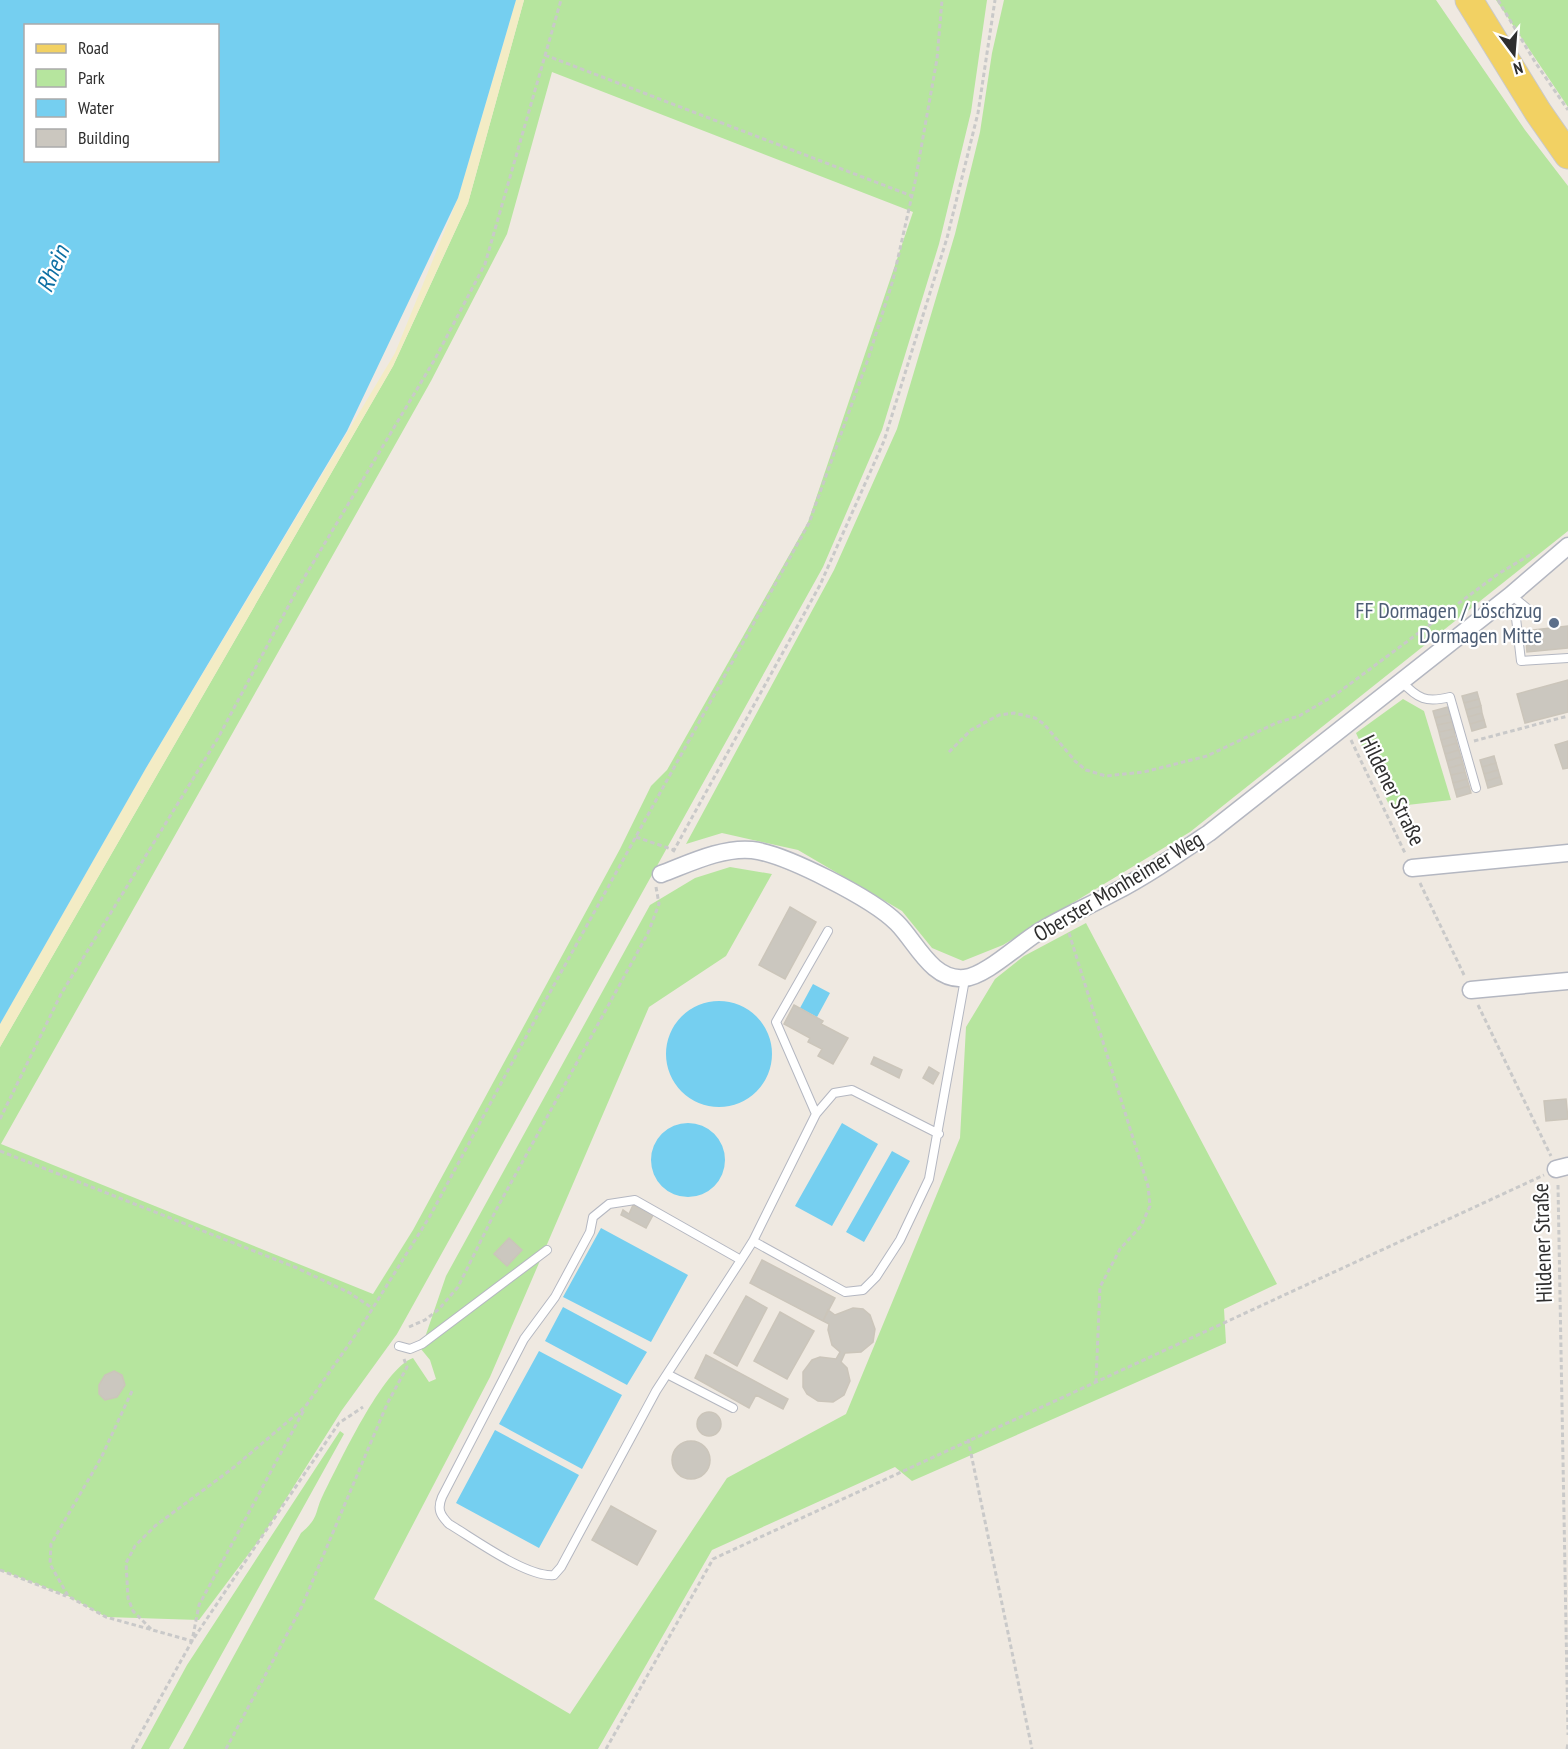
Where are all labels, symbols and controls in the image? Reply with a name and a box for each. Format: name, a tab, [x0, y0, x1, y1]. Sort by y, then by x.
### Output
legend	[24, 24, 219, 162]
north arrow	[1484, 24, 1544, 84]
text: Road	[78, 36, 109, 59]
text: N	[1511, 58, 1525, 79]
text: Park	[78, 66, 105, 89]
text: Water	[78, 96, 114, 119]
text: Building	[78, 126, 130, 149]
water label: Rhein	[29, 239, 77, 297]
place label: FF Dormagen / Löschzug Dormagen Mitte	[1355, 596, 1542, 649]
marker: FF Dormagen / Löschzug Dormagen Mitte	[1547, 616, 1561, 630]
street label: Hildener Straße	[1354, 730, 1432, 850]
street label: Oberster Monheimer Weg	[1028, 824, 1208, 948]
street label: Hildener Straße	[1526, 1183, 1558, 1303]

